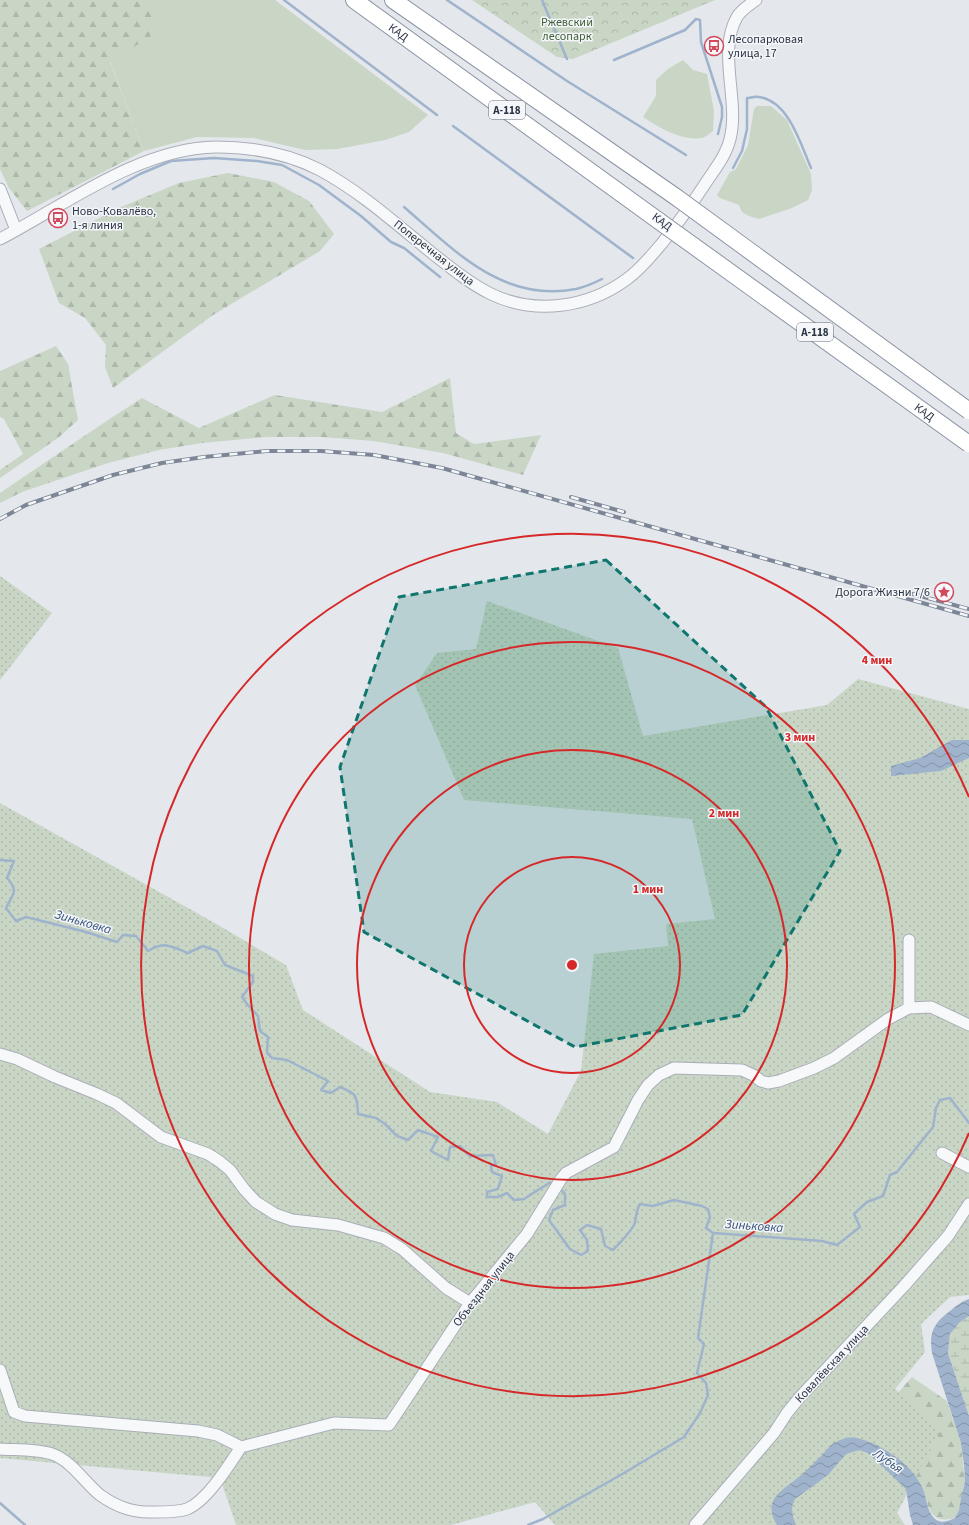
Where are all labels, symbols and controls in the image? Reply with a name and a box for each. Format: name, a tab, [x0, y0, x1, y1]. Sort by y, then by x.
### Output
park label: Ржевский лесопарк	[541, 14, 593, 45]
street label: КАД	[385, 19, 412, 46]
place label: Лесопарковая улица, 17	[728, 31, 803, 62]
bus stop icon: Лесопарковая улица, 17	[703, 35, 725, 57]
road number: А-118	[489, 101, 525, 119]
place label: Ново-Ковалёво, 1-я линия	[72, 203, 156, 234]
bus stop icon: Ново-Ковалёво, 1-я линия	[47, 207, 69, 229]
street label: КАД	[648, 209, 676, 235]
street label: Поперечная улица	[390, 216, 478, 290]
road number: А-118	[797, 323, 833, 341]
street label: КАД	[911, 399, 938, 425]
place icon: Дорога Жизни 7/6	[933, 581, 955, 603]
place label: Дорога Жизни 7/6	[835, 584, 930, 601]
text: 4 мин	[862, 652, 892, 669]
text: 3 мин	[785, 729, 815, 746]
text: 2 мин	[709, 805, 739, 822]
text: 1 мин	[633, 881, 663, 898]
water label: Зиньковка	[52, 905, 114, 939]
centre of rings	[565, 958, 579, 972]
water label: Зиньковка	[724, 1215, 784, 1237]
street label: Объездная улица	[449, 1248, 519, 1330]
street label: Ковалёвская улица	[791, 1321, 873, 1407]
water label: Лубья	[869, 1444, 907, 1478]

